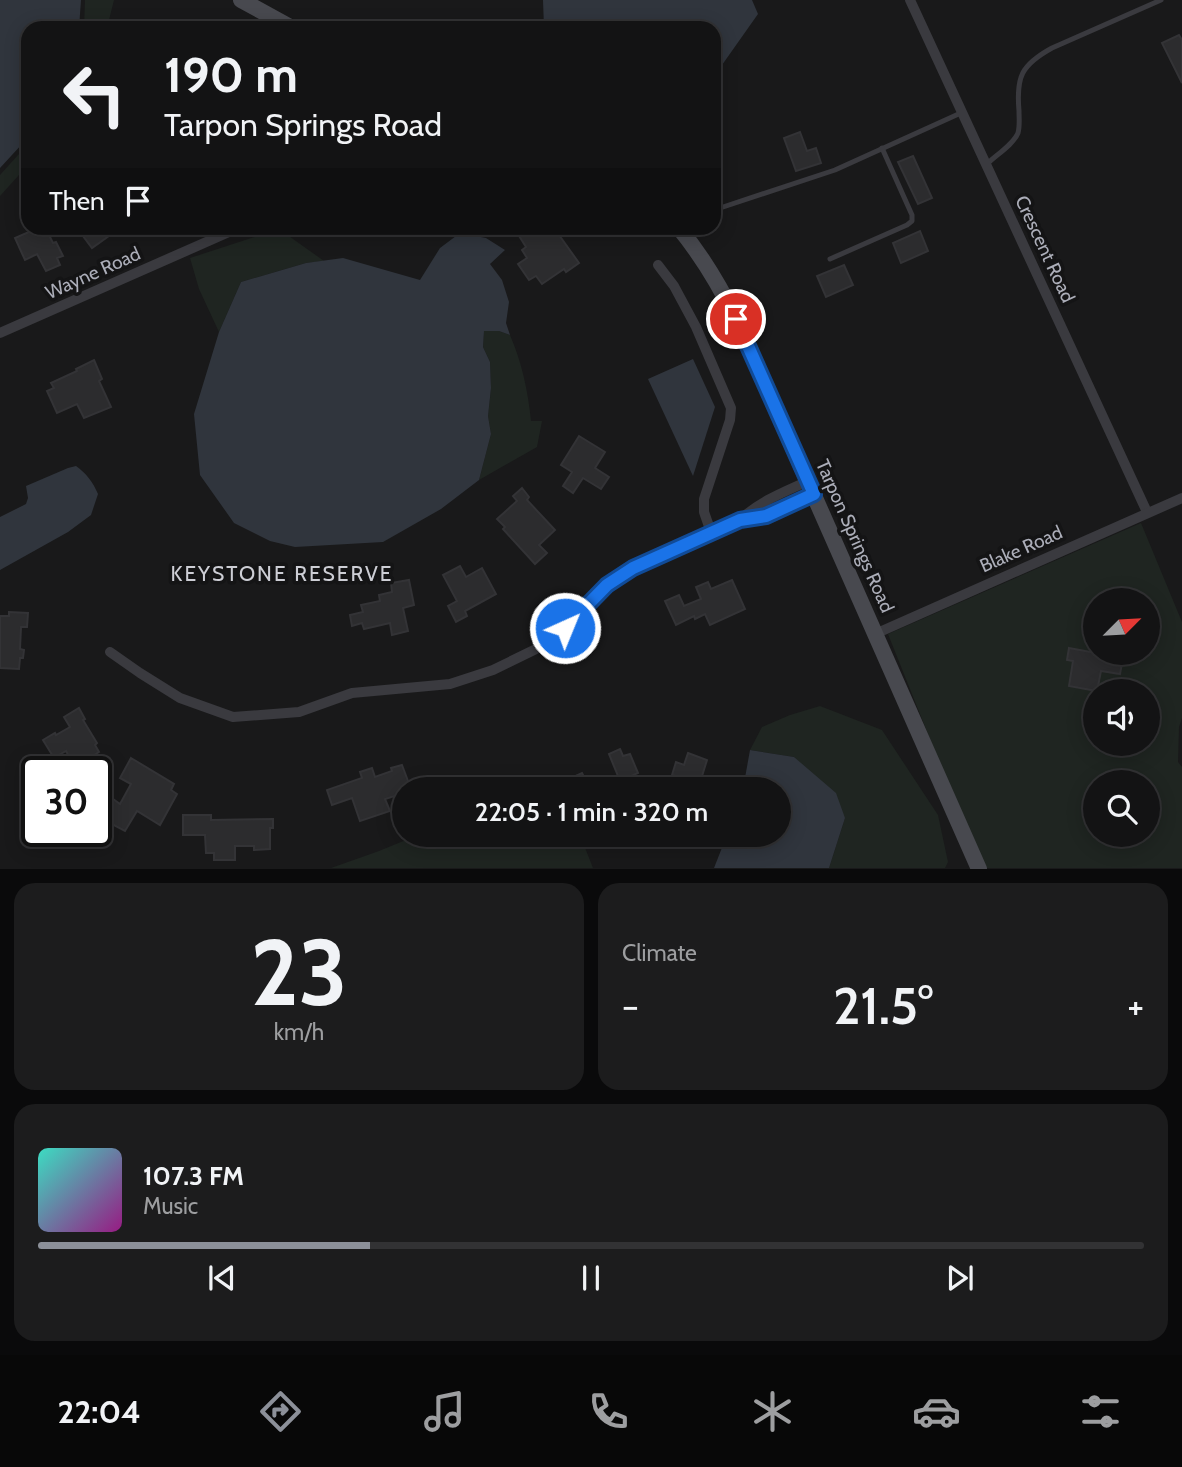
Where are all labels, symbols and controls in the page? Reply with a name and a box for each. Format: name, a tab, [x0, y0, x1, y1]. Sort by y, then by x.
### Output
text: 190 m	[164, 45, 298, 104]
icon: left	[49, 49, 140, 140]
text: Tarpon Springs Road	[164, 105, 442, 144]
icon: arrive	[119, 182, 157, 220]
text: Then	[49, 185, 105, 217]
street label: Crescent Road	[1010, 192, 1080, 306]
street label: Wayne Road	[42, 242, 144, 304]
pin	[706, 289, 766, 349]
icon: arrive	[717, 300, 755, 338]
street label: Tarpon Springs Road	[811, 456, 899, 616]
street label: Blake Road	[976, 521, 1066, 577]
district label: KEYSTONE RESERVE	[171, 561, 393, 586]
north arrow	[1083, 588, 1160, 665]
map controls	[1083, 588, 1160, 847]
position arrow	[528, 591, 602, 665]
button: sound	[1083, 679, 1160, 756]
speed limit sign: 30	[21, 756, 112, 847]
button: search	[1083, 770, 1160, 847]
text: 22:05 · 1 min · 320 m	[475, 796, 708, 828]
text: 23	[250, 917, 348, 1028]
text: Climate	[622, 939, 697, 967]
text: 21.5°	[833, 974, 933, 1037]
text: −	[622, 982, 639, 1029]
text: +	[1127, 982, 1144, 1029]
text: km/h	[274, 1018, 324, 1046]
text: 107.3 FM	[143, 1160, 244, 1192]
text: Music	[143, 1192, 198, 1220]
icon: previous	[203, 1259, 241, 1297]
icon: pause	[572, 1259, 610, 1297]
icon: next	[941, 1259, 979, 1297]
icon: directions	[256, 1387, 305, 1436]
icon: music	[420, 1387, 469, 1436]
icon: phone	[584, 1387, 633, 1436]
icon: climate	[748, 1387, 797, 1436]
icon: car	[912, 1387, 961, 1436]
icon: filters	[1076, 1387, 1125, 1436]
text: 22:04	[57, 1392, 141, 1431]

